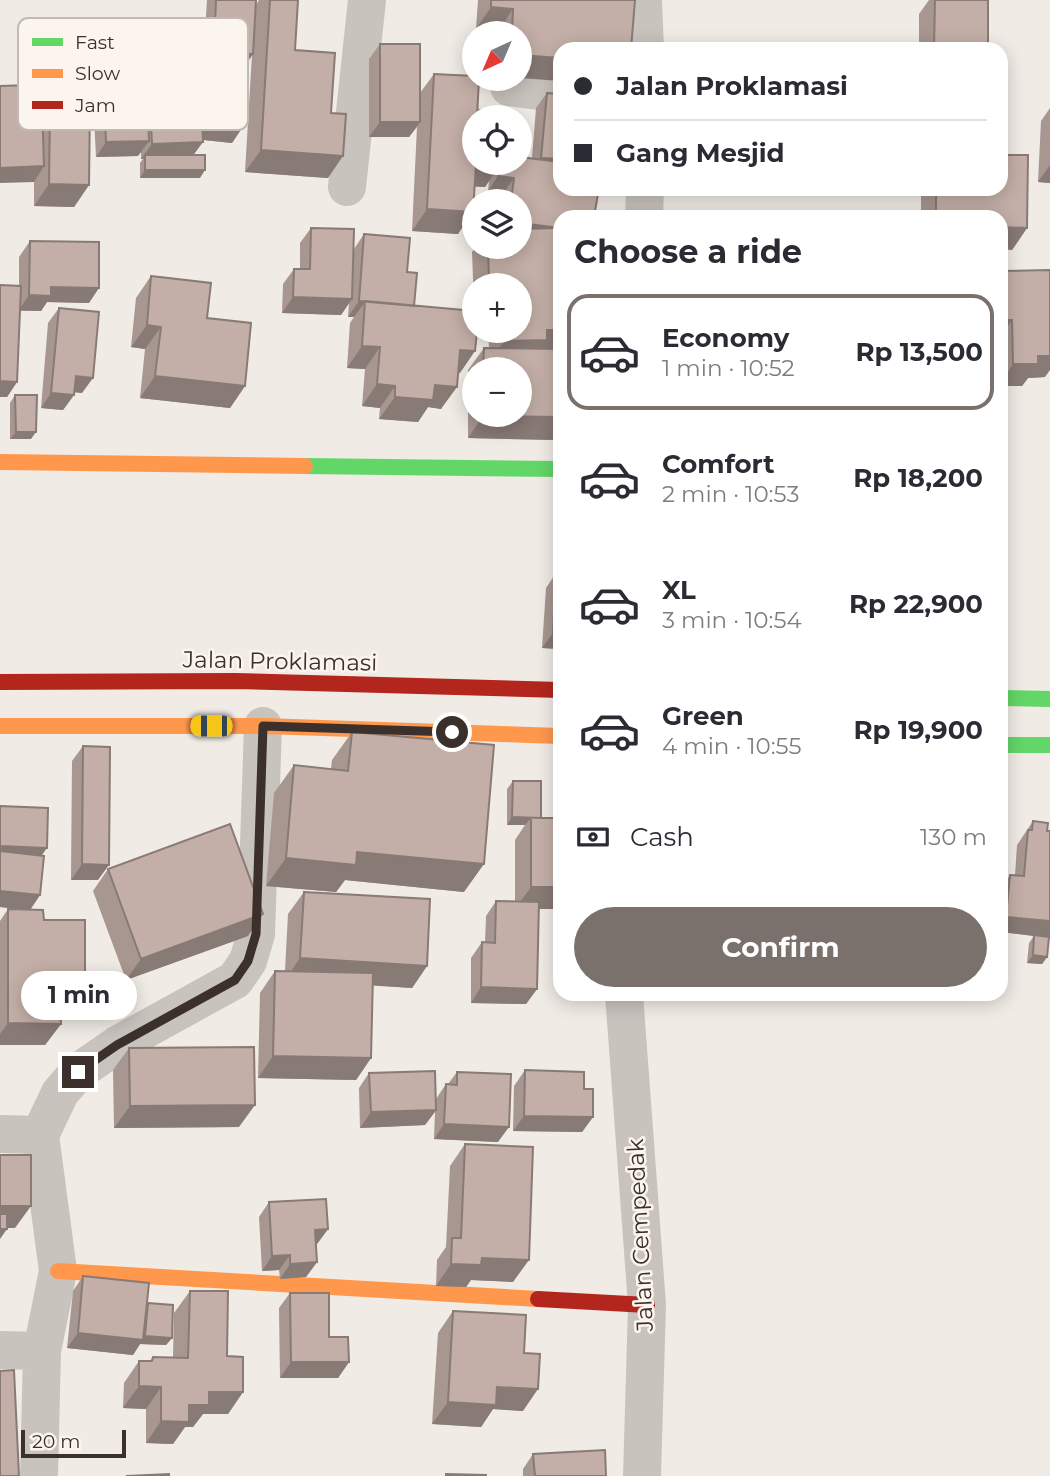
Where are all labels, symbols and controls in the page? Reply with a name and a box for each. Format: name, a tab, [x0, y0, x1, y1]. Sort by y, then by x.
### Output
legend	[18, 18, 248, 130]
north arrow	[462, 21, 532, 91]
map controls	[462, 21, 532, 427]
text: Fast	[75, 31, 115, 54]
text: Slow	[75, 62, 120, 85]
text: Jalan Proklamasi	[616, 70, 848, 102]
text: Jam	[74, 94, 116, 117]
button: locate	[462, 105, 532, 175]
text: Gang Mesjid	[616, 137, 785, 169]
button: layers	[462, 189, 532, 259]
text: Choose a ride	[574, 232, 802, 271]
button: +	[462, 273, 532, 343]
icon: car	[578, 321, 641, 384]
text: Economy	[662, 322, 789, 354]
text: Rp 13,500	[855, 336, 983, 368]
text: 1 min · 10:52	[662, 354, 795, 382]
button: −	[462, 357, 532, 427]
icon: car	[578, 447, 641, 510]
text: Comfort	[662, 448, 774, 480]
text: Rp 18,200	[853, 462, 983, 494]
text: 2 min · 10:53	[662, 480, 799, 508]
icon: car	[578, 573, 641, 636]
text: XL	[662, 574, 696, 606]
text: Rp 22,900	[849, 588, 983, 620]
text: 3 min · 10:54	[662, 606, 802, 634]
street label: Jalan Proklamasi	[181, 645, 378, 677]
icon: car	[578, 699, 641, 762]
text: Green	[662, 700, 744, 732]
text: Rp 19,900	[853, 714, 983, 746]
car	[191, 716, 233, 737]
route start	[436, 716, 468, 748]
text: 4 min · 10:55	[662, 732, 802, 760]
icon: cash	[574, 818, 612, 856]
text: Cash	[630, 821, 694, 853]
text: 130 m	[920, 823, 987, 851]
button: Confirm	[574, 907, 987, 987]
callout: 1 min	[20, 970, 136, 1020]
text: 1 min	[48, 981, 110, 1009]
route end	[62, 1056, 94, 1088]
street label: Jalan Cempedak	[621, 1138, 659, 1333]
scale bar	[21, 1427, 126, 1459]
text: 20 m	[32, 1430, 80, 1453]

